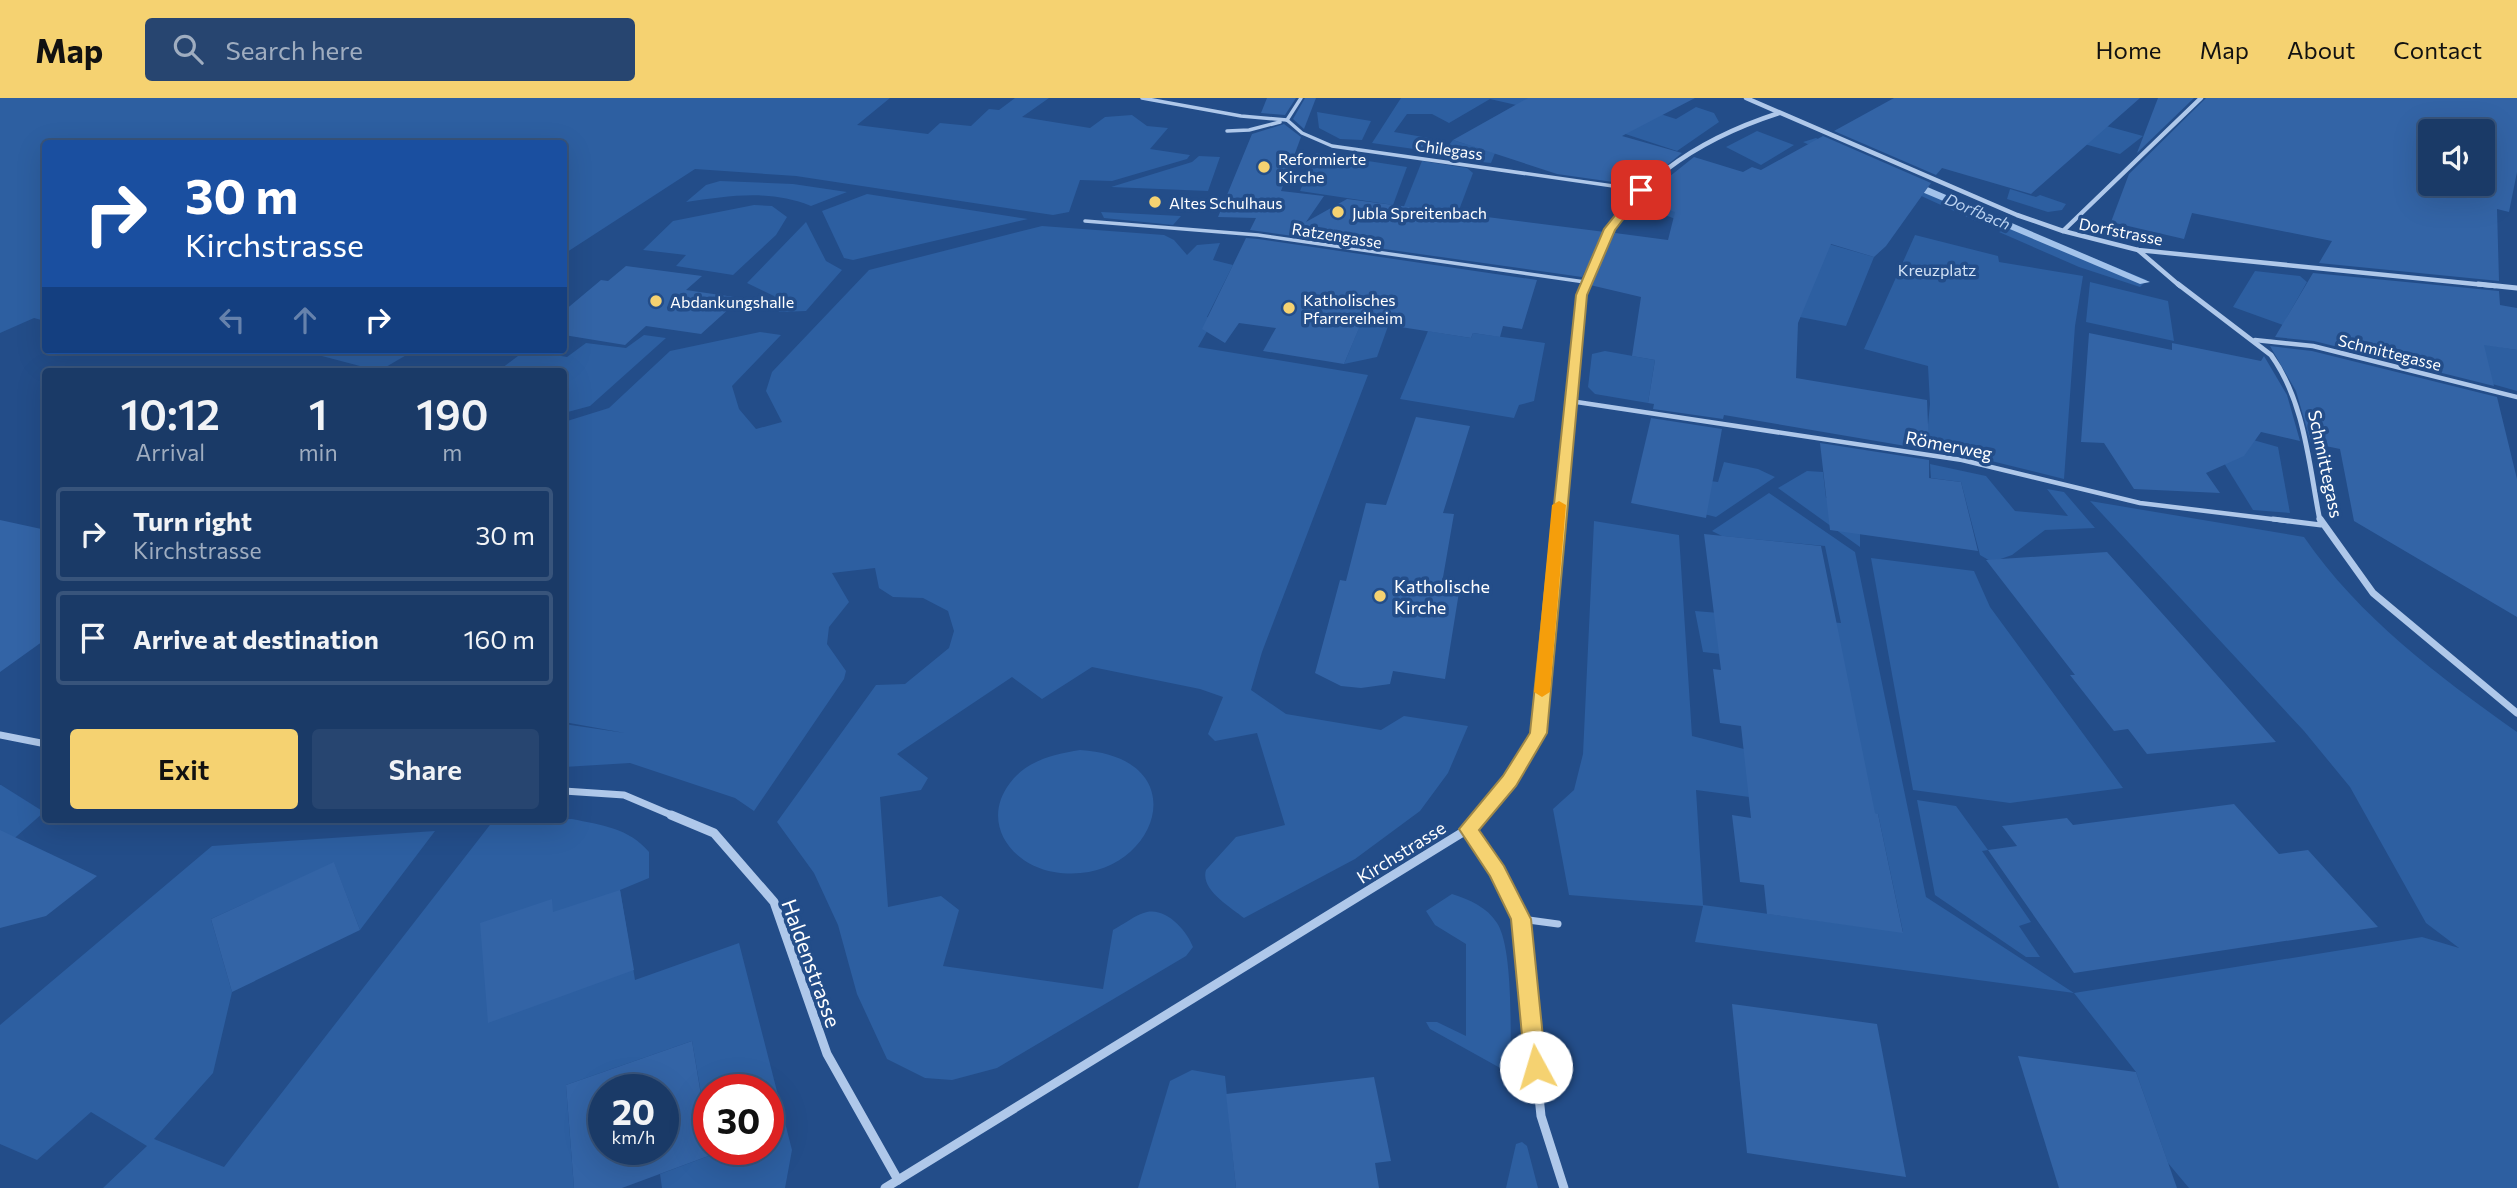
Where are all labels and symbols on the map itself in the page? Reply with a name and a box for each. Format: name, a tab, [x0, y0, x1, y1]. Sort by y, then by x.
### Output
street label: Chilegass	[1414, 135, 1484, 163]
place label: Reformierte Kirche	[1278, 149, 1366, 186]
marker: Reformierte Kirche	[1256, 159, 1272, 175]
pin	[1611, 160, 1671, 220]
water label: Dorfbach	[1943, 189, 2013, 233]
place label: Altes Schulhaus	[1169, 193, 1283, 212]
marker: Altes Schulhaus	[1147, 194, 1163, 210]
place label: Jubla Spreitenbach	[1352, 203, 1487, 222]
marker: Jubla Spreitenbach	[1330, 204, 1346, 220]
street label: Dorfstrasse	[2077, 214, 2165, 248]
street label: Ratzengasse	[1291, 218, 1383, 252]
park label: Kreuzplatz	[1898, 260, 1976, 279]
place label: Katholisches Pfarrereiheim	[1303, 290, 1403, 327]
place label: Abdankungshalle	[670, 292, 794, 311]
marker: Abdankungshalle	[648, 293, 664, 309]
marker: Katholisches Pfarrereiheim	[1281, 300, 1297, 316]
street label: Schmittegasse	[2336, 330, 2444, 374]
street label: Schmittegass	[2304, 408, 2348, 520]
street label: Römerweg	[1904, 426, 1995, 464]
place label: Katholische Kirche	[1394, 575, 1490, 618]
marker: Katholische Kirche	[1372, 588, 1388, 604]
street label: Kirchstrasse	[1353, 816, 1449, 888]
street label: Haldenstrasse	[777, 895, 847, 1031]
position arrow	[1499, 1030, 1573, 1104]
speed limit sign: 30	[693, 1074, 784, 1165]

